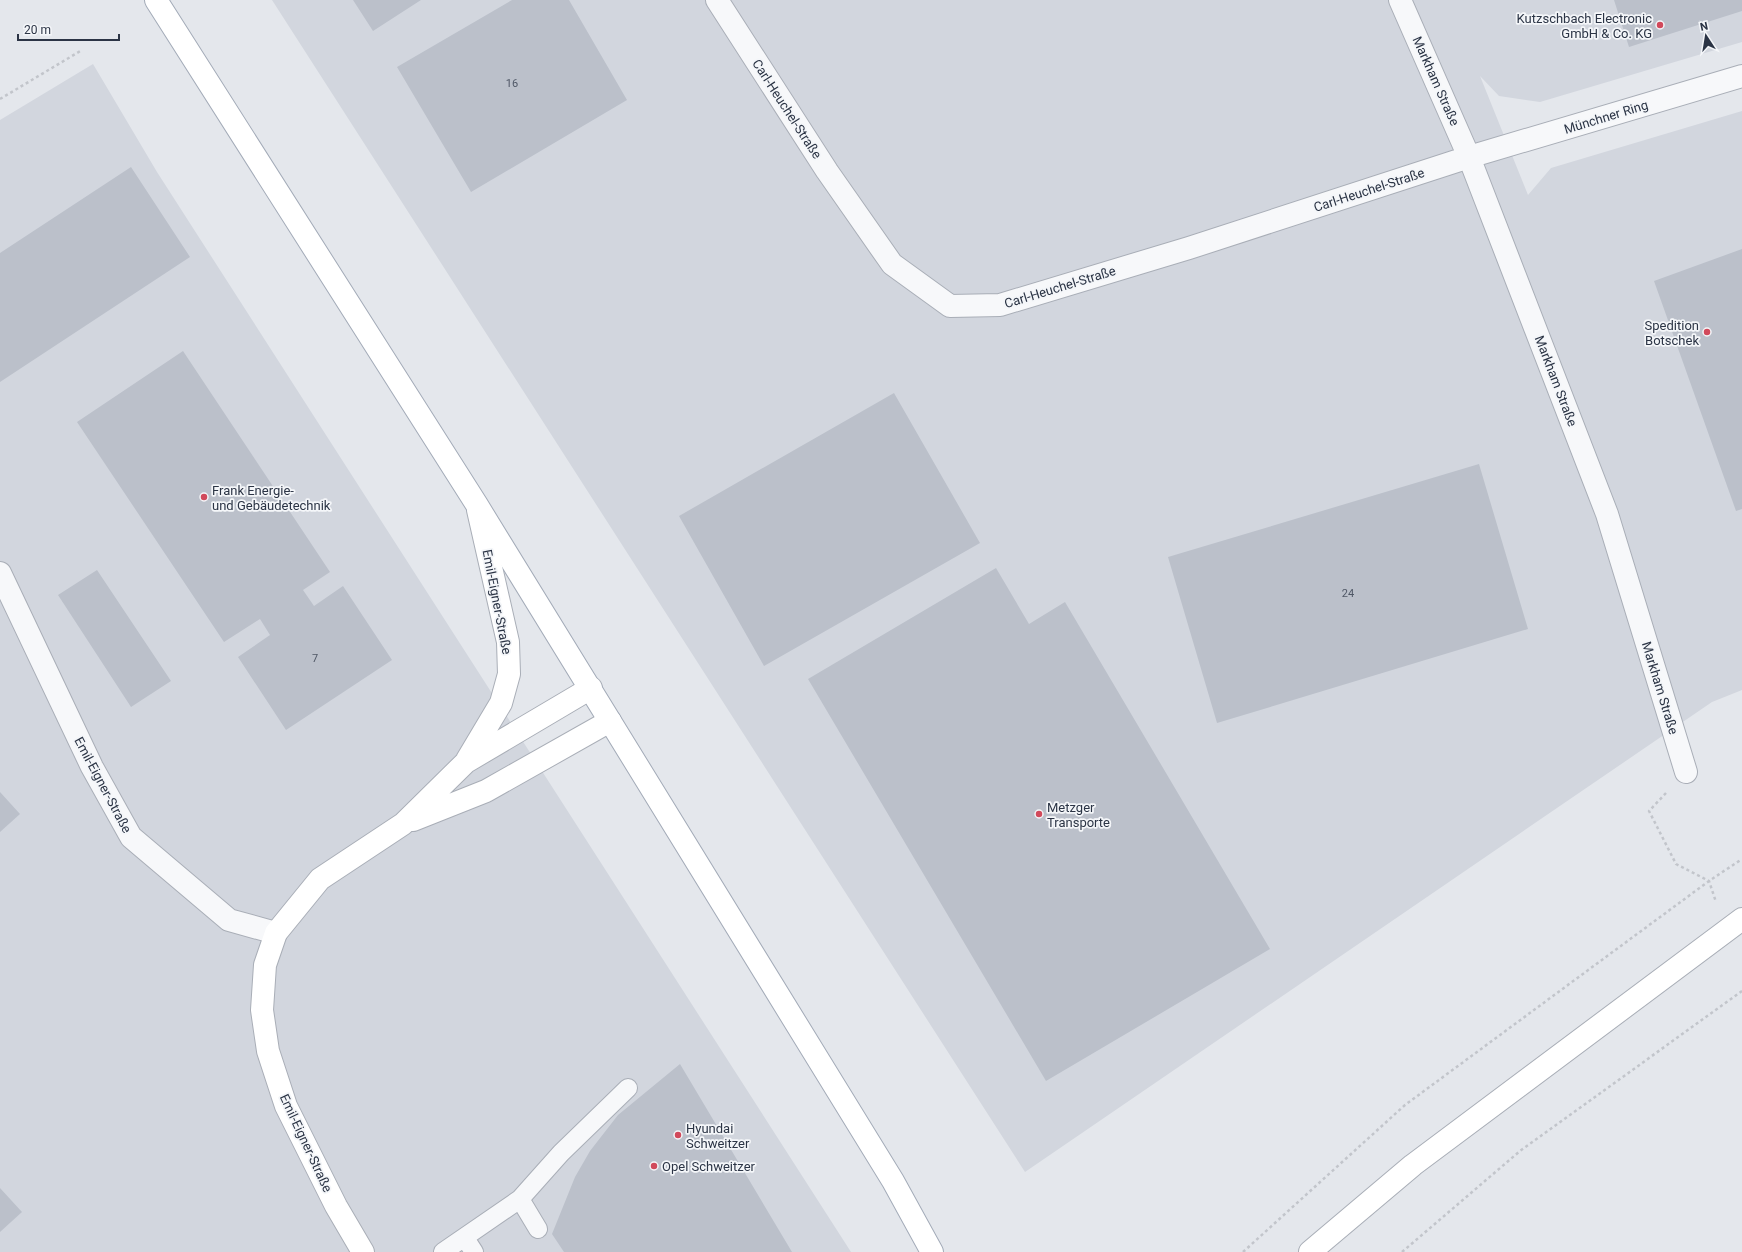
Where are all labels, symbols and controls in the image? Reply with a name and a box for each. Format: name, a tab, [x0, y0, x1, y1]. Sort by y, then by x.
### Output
place label: Kutzschbach Electronic GmbH & Co. KG	[1517, 11, 1652, 41]
scale bar	[18, 16, 119, 42]
north arrow	[1686, 16, 1726, 56]
text: N	[1699, 19, 1709, 34]
marker: Kutzschbach Electronic GmbH & Co. KG	[1655, 20, 1665, 30]
text: 20 m	[24, 23, 51, 37]
street label: Markham Straße	[1410, 34, 1462, 128]
street label: Carl-Heuchel-Straße	[749, 56, 825, 162]
house number: 16	[506, 77, 518, 90]
street label: Münchner Ring	[1562, 97, 1650, 137]
street label: Carl-Heuchel-Straße	[1312, 165, 1426, 215]
street label: Carl-Heuchel-Straße	[1003, 263, 1117, 311]
place label: Spedition Botschek	[1645, 318, 1699, 348]
marker: Spedition Botschek	[1702, 327, 1712, 337]
street label: Markham Straße	[1532, 333, 1580, 429]
place label: Frank Energie- und Gebäudetechnik	[212, 483, 331, 513]
marker: Frank Energie- und Gebäudetechnik	[199, 492, 209, 502]
street label: Emil-Eigner-Straße	[479, 548, 515, 656]
house number: 24	[1342, 587, 1354, 600]
street label: Markham Straße	[1639, 640, 1681, 736]
house number: 7	[312, 652, 318, 665]
street label: Emil-Eigner-Straße	[71, 734, 135, 836]
place label: Metzger Transporte	[1047, 800, 1110, 830]
marker: Metzger Transporte	[1034, 809, 1044, 819]
street label: Emil-Eigner-Straße	[277, 1092, 335, 1194]
place label: Hyundai Schweitzer	[686, 1121, 750, 1151]
marker: Hyundai Schweitzer	[673, 1130, 683, 1140]
place label: Opel Schweitzer	[662, 1159, 756, 1174]
marker: Opel Schweitzer	[649, 1161, 659, 1171]

